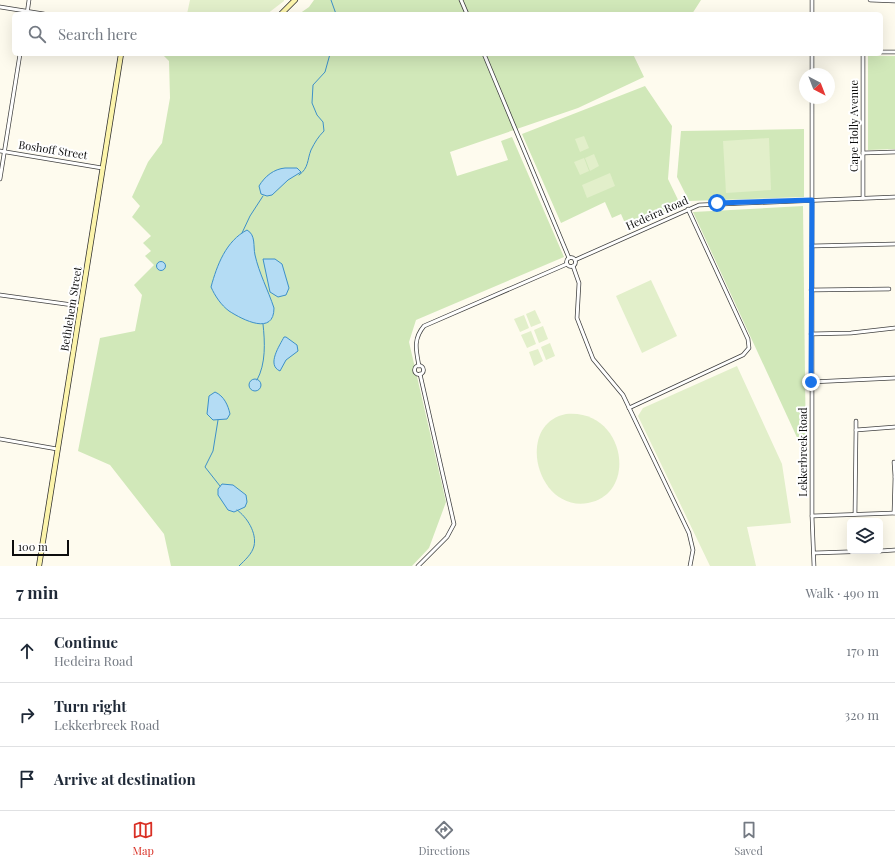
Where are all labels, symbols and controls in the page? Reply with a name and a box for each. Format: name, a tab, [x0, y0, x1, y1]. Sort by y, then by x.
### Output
search box	[12, 12, 883, 56]
icon: search	[26, 23, 48, 45]
text: Search here	[58, 24, 137, 44]
north arrow	[799, 68, 835, 104]
street label: Cape Holly Avenue	[846, 80, 861, 172]
street label: Boshoff Street	[17, 137, 89, 162]
street label: Hedeira Road	[623, 192, 691, 233]
route start	[708, 194, 726, 212]
street label: Bethlehem Street	[56, 265, 85, 352]
route end	[802, 373, 820, 391]
street label: Lekkerbreek Road	[795, 407, 810, 497]
map controls	[847, 518, 883, 554]
button: layers	[847, 518, 883, 554]
scale bar	[12, 538, 69, 557]
text: 100 m	[18, 539, 48, 554]
text: 7 min	[16, 581, 59, 603]
text: Walk · 490 m	[805, 584, 879, 601]
text: Continue	[54, 632, 118, 652]
icon: ahead	[16, 640, 38, 662]
text: 170 m	[846, 642, 879, 659]
text: Hedeira Road	[54, 652, 133, 669]
text: Turn right	[54, 696, 127, 716]
icon: right	[16, 704, 38, 726]
text: 320 m	[844, 706, 879, 723]
text: Lekkerbreek Road	[54, 716, 160, 733]
icon: arrive	[16, 768, 38, 790]
text: Arrive at destination	[54, 769, 196, 789]
tab: Map	[132, 819, 154, 858]
tab: Directions	[418, 819, 470, 858]
tab: Saved	[734, 819, 763, 858]

